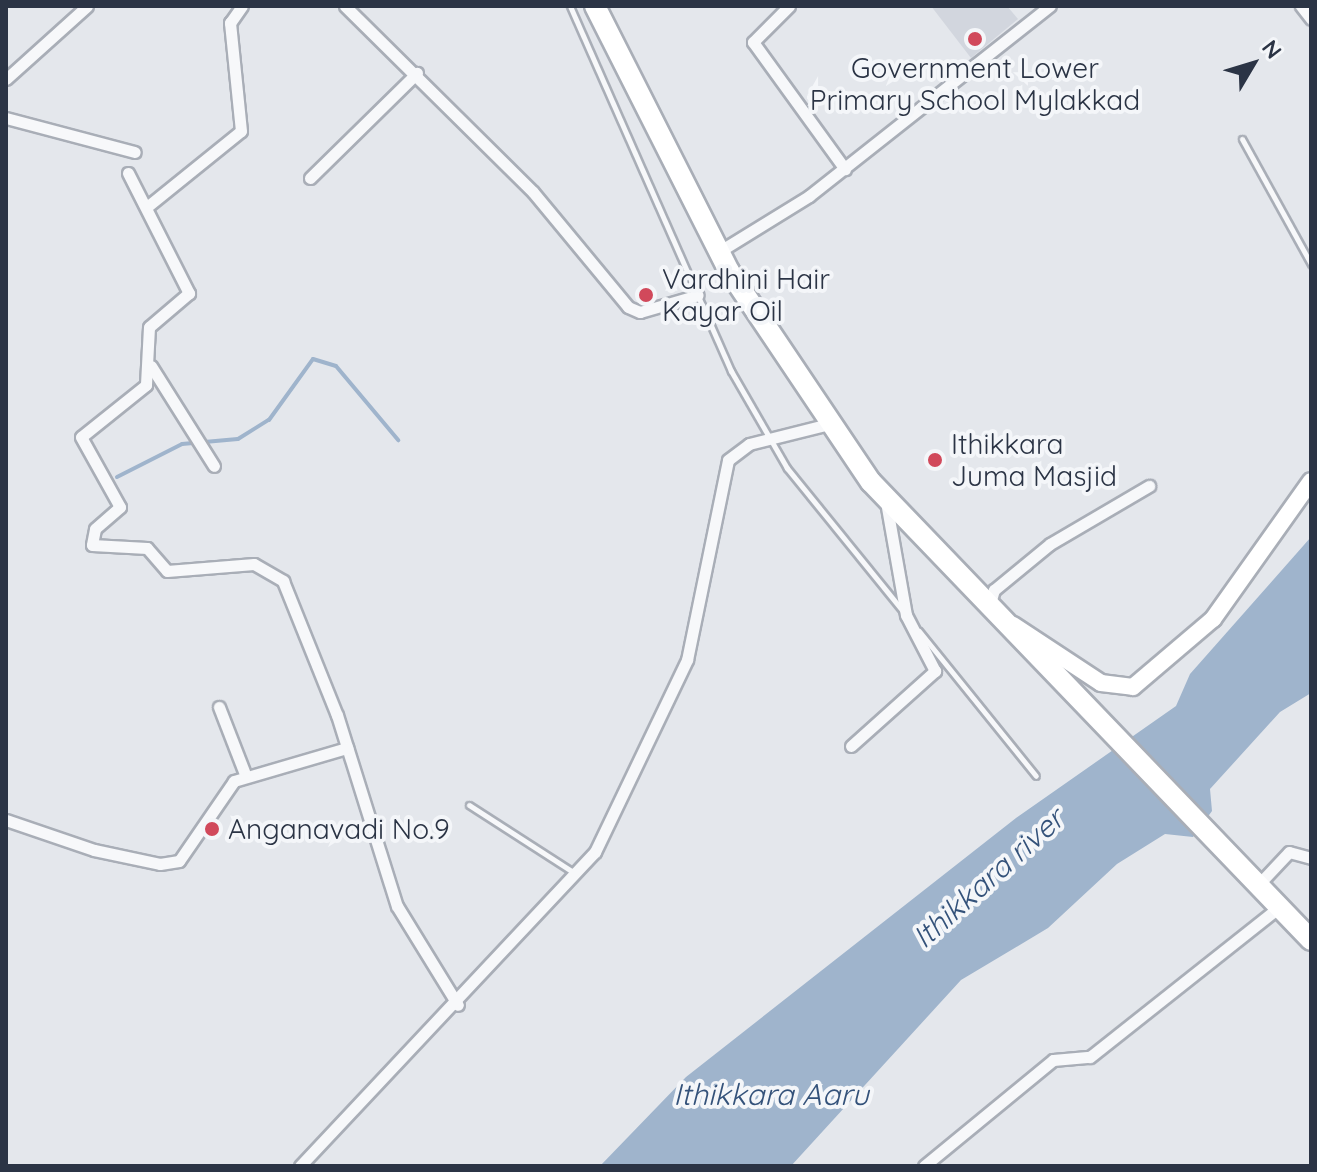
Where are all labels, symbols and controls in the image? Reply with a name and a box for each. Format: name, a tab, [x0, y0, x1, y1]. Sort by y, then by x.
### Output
north arrow	[1213, 24, 1293, 104]
marker: Government Lower Primary School Mylakkad	[966, 30, 984, 48]
text: N	[1256, 34, 1288, 64]
place label: Government Lower Primary School Mylakkad	[810, 51, 1140, 117]
place label: Vardhini Hair Kayar Oil	[662, 262, 830, 328]
marker: Vardhini Hair Kayar Oil	[637, 286, 655, 304]
place label: Ithikkara Juma Masjid	[951, 427, 1117, 493]
marker: Ithikkara Juma Masjid	[926, 451, 944, 469]
water label: Ithikkara river	[905, 801, 1071, 955]
place label: Anganavadi No.9	[228, 812, 450, 846]
marker: Anganavadi No.9	[203, 820, 221, 838]
water label: Ithikkara Aaru	[673, 1076, 869, 1112]

